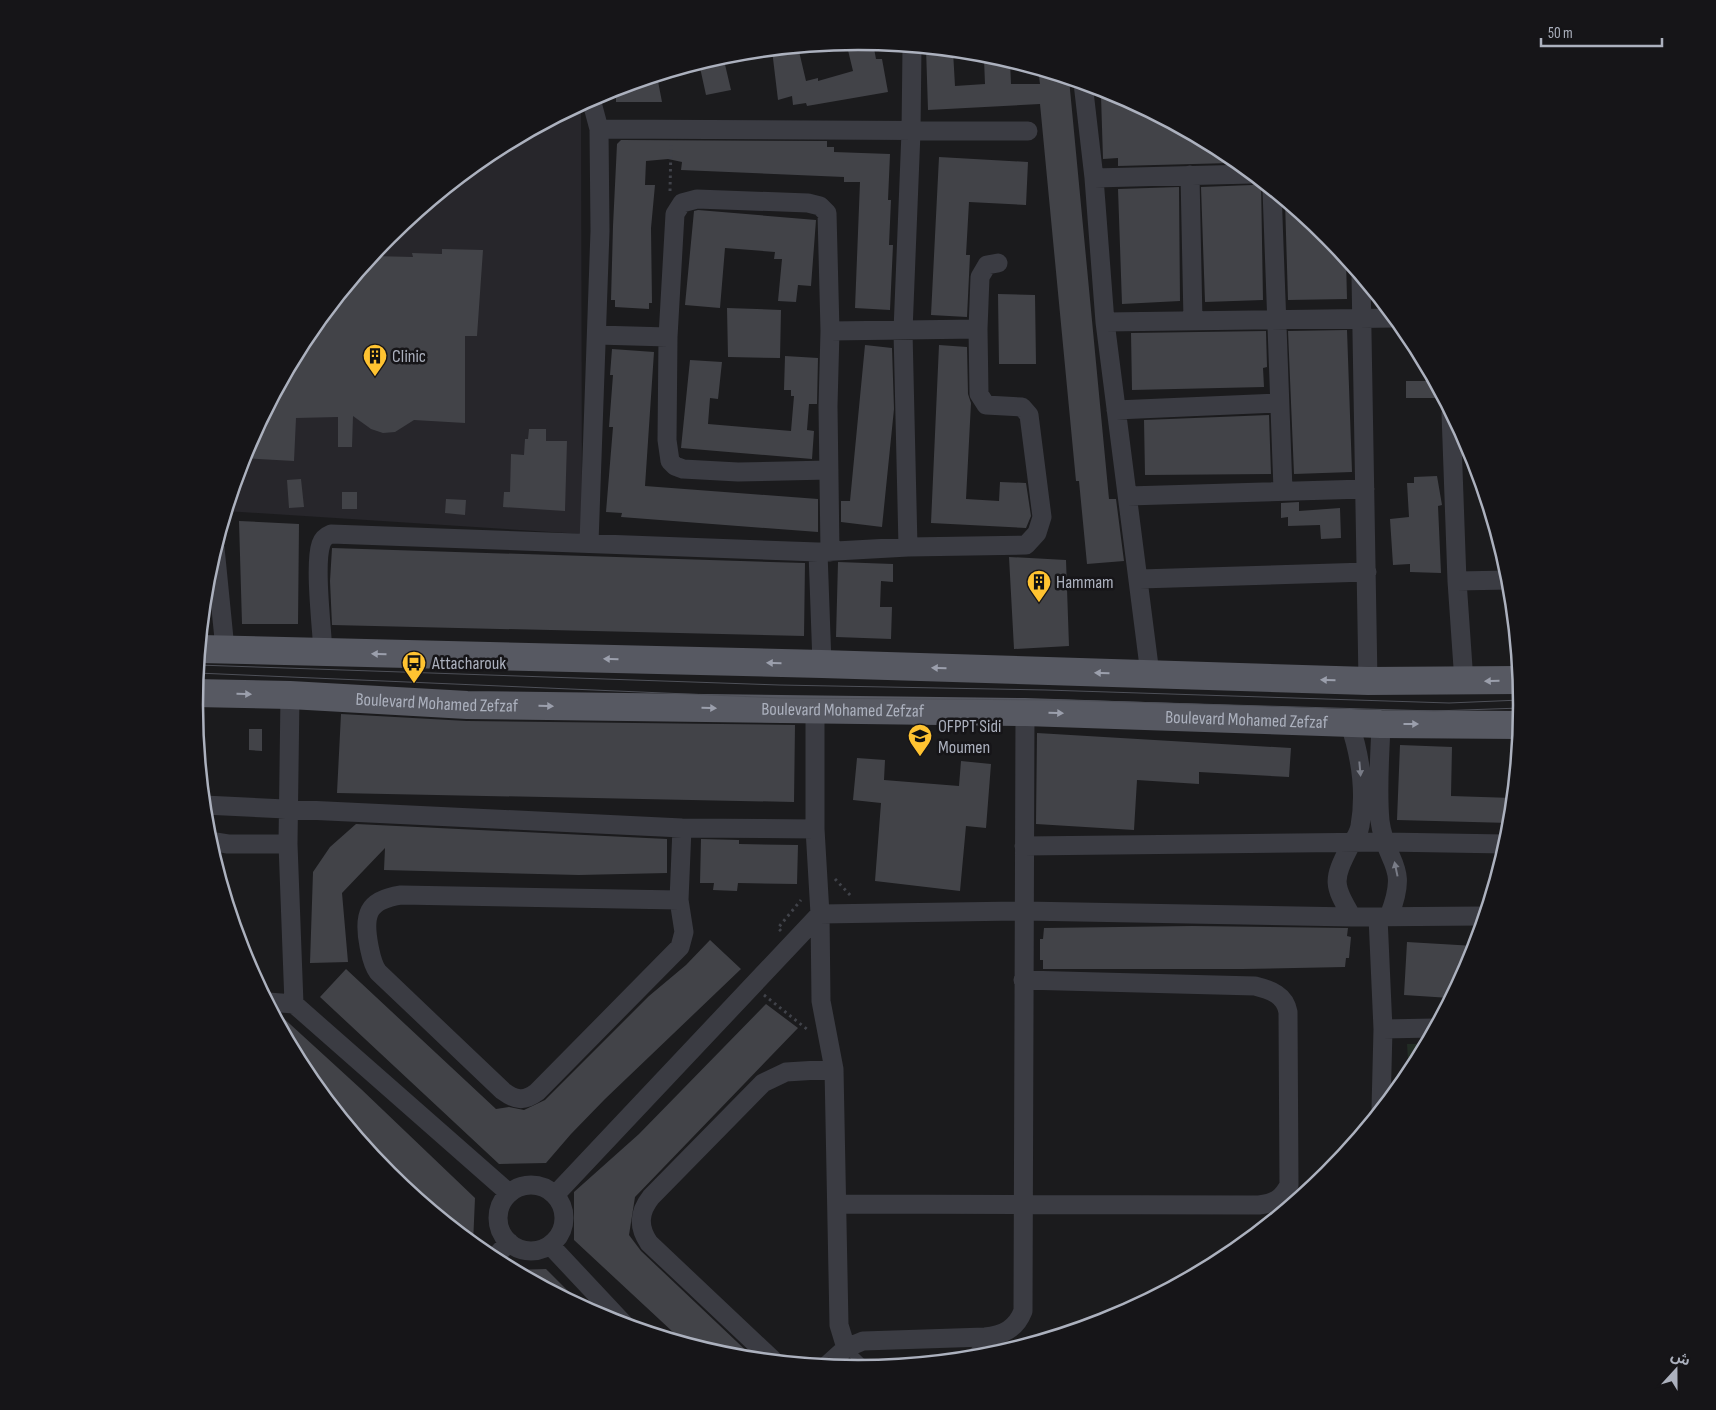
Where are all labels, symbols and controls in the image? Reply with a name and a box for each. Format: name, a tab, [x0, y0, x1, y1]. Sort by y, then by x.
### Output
scale bar	[1541, 15, 1662, 47]
text: 50 m	[1548, 24, 1573, 43]
building icon: Clinic	[362, 343, 388, 377]
place label: Clinic	[392, 346, 426, 367]
building icon: Hammam	[1026, 569, 1052, 603]
place label: Hammam	[1056, 572, 1114, 593]
one-way arrow	[371, 650, 387, 658]
bus stop icon: Attacharouk	[401, 650, 427, 684]
place label: Attacharouk	[431, 653, 506, 674]
one-way arrow	[603, 655, 619, 663]
one-way arrow	[765, 658, 781, 666]
one-way arrow	[931, 664, 947, 672]
one-way arrow	[1093, 669, 1109, 677]
one-way arrow	[1319, 676, 1335, 684]
one-way arrow	[1483, 678, 1499, 686]
street label: Boulevard Mohamed Zefzaf	[355, 689, 519, 717]
one-way arrow	[236, 691, 252, 699]
street label: Boulevard Mohamed Zefzaf	[761, 699, 925, 722]
one-way arrow	[539, 702, 555, 710]
one-way arrow	[701, 704, 717, 712]
street label: Boulevard Mohamed Zefzaf	[1165, 707, 1329, 733]
one-way arrow	[1048, 709, 1064, 717]
place label: OFPPT Sidi Moumen	[938, 716, 1001, 758]
one-way arrow	[1403, 720, 1419, 728]
school or university icon: OFPPT Sidi Moumen	[907, 723, 933, 757]
one-way arrow	[1356, 762, 1364, 778]
one-way arrow	[1392, 861, 1400, 877]
north arrow	[1651, 1345, 1701, 1395]
text: ش	[1668, 1347, 1692, 1370]

